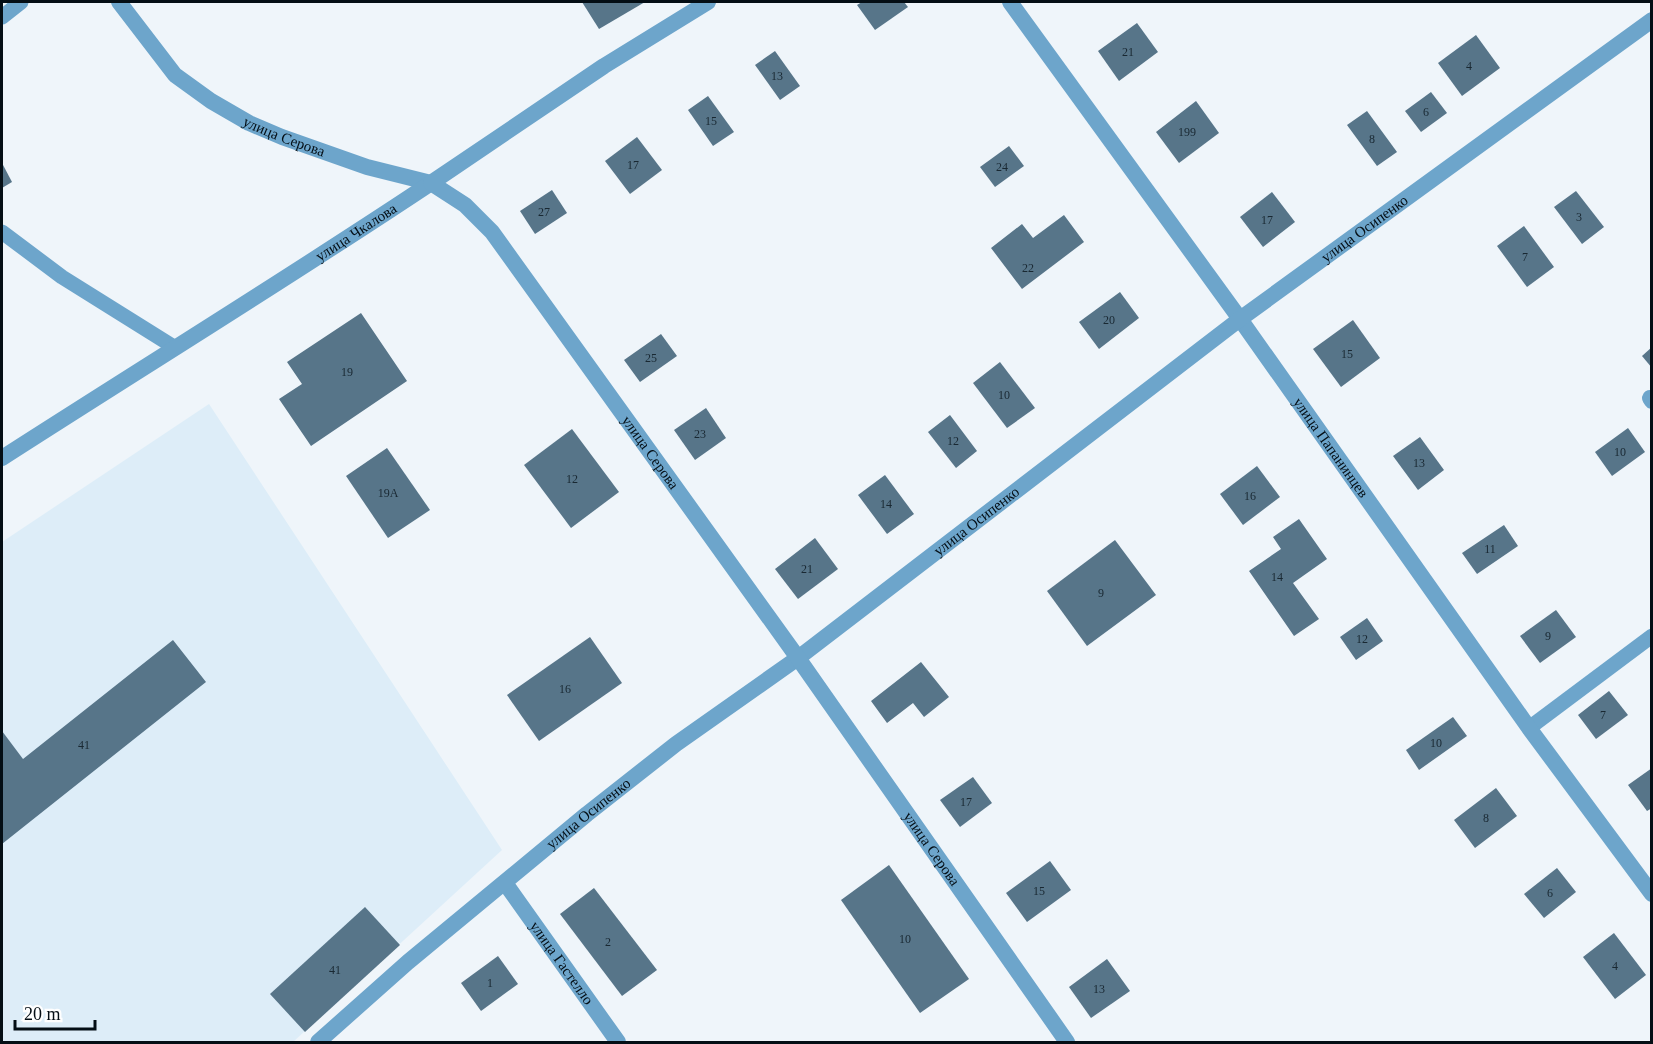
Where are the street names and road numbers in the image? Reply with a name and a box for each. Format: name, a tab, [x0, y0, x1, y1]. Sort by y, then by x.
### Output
street label: улица Серова	[240, 113, 327, 160]
street label: улица Осипенко	[1318, 192, 1411, 265]
street label: улица Чкалова	[313, 200, 400, 264]
street label: улица Папанинцев	[1290, 394, 1372, 501]
street label: улица Серова	[619, 413, 682, 492]
street label: улица Осипенко	[931, 483, 1022, 559]
street label: улица Осипенко	[543, 775, 634, 852]
street label: улица Серова	[900, 809, 963, 889]
street label: улица Гастелло	[527, 918, 597, 1008]

